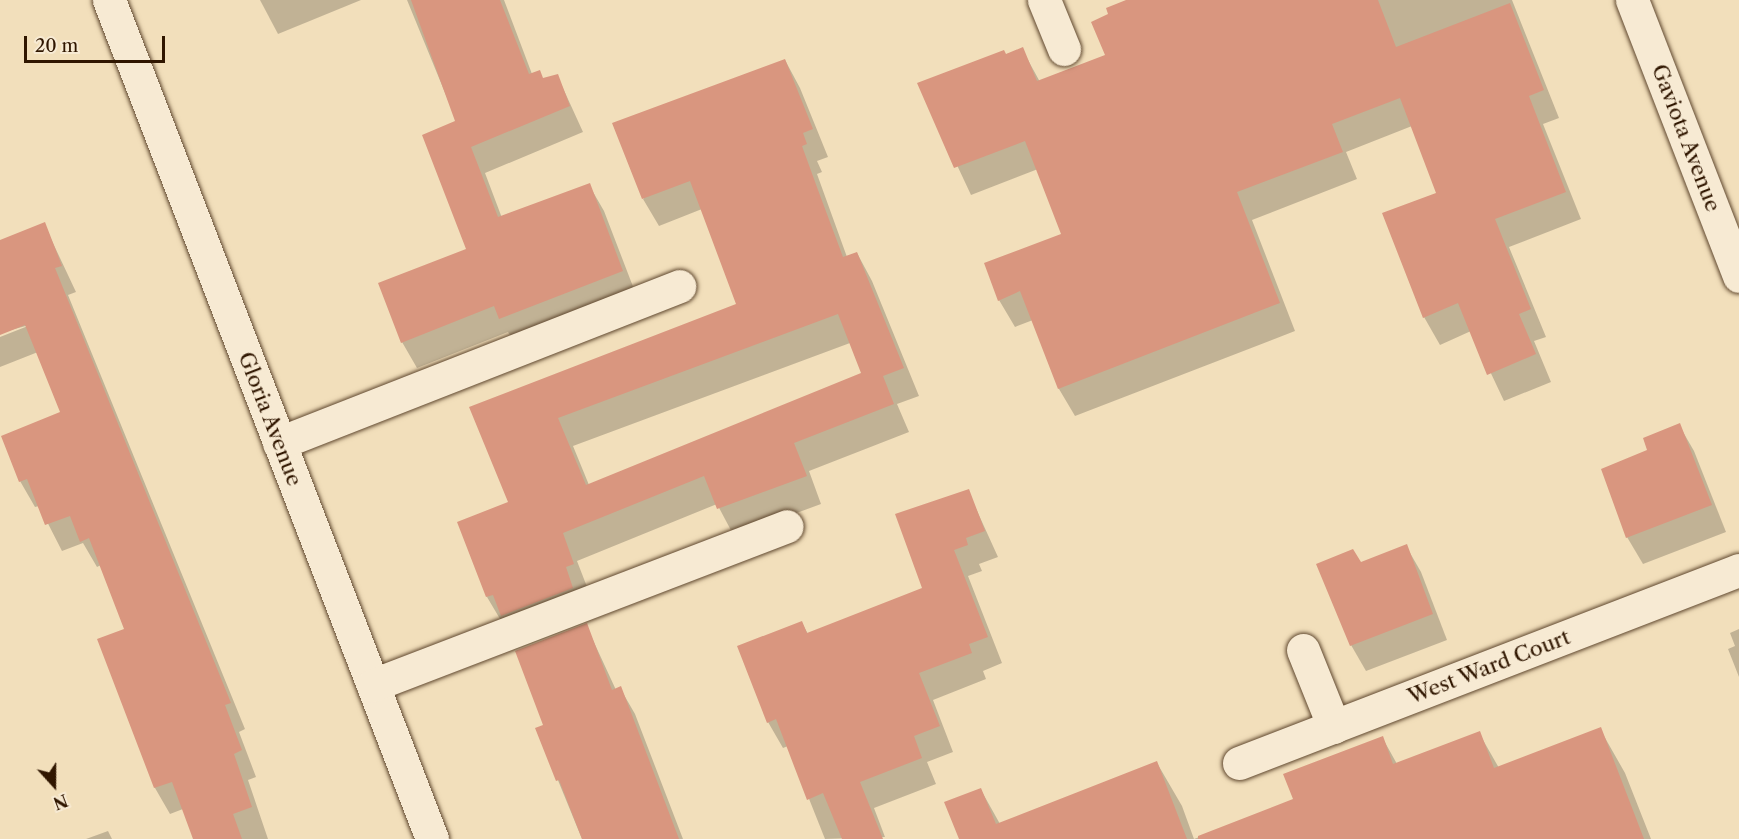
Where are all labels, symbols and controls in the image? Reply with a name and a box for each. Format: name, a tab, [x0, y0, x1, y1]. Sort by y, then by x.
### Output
scale bar	[27, 24, 168, 62]
text: 20 m	[35, 35, 78, 57]
street label: Gaviota Avenue	[1646, 60, 1726, 216]
street label: Gloria Avenue	[233, 348, 307, 490]
street label: West Ward Court	[1404, 624, 1574, 710]
north arrow	[24, 755, 84, 815]
text: N	[50, 790, 71, 814]

